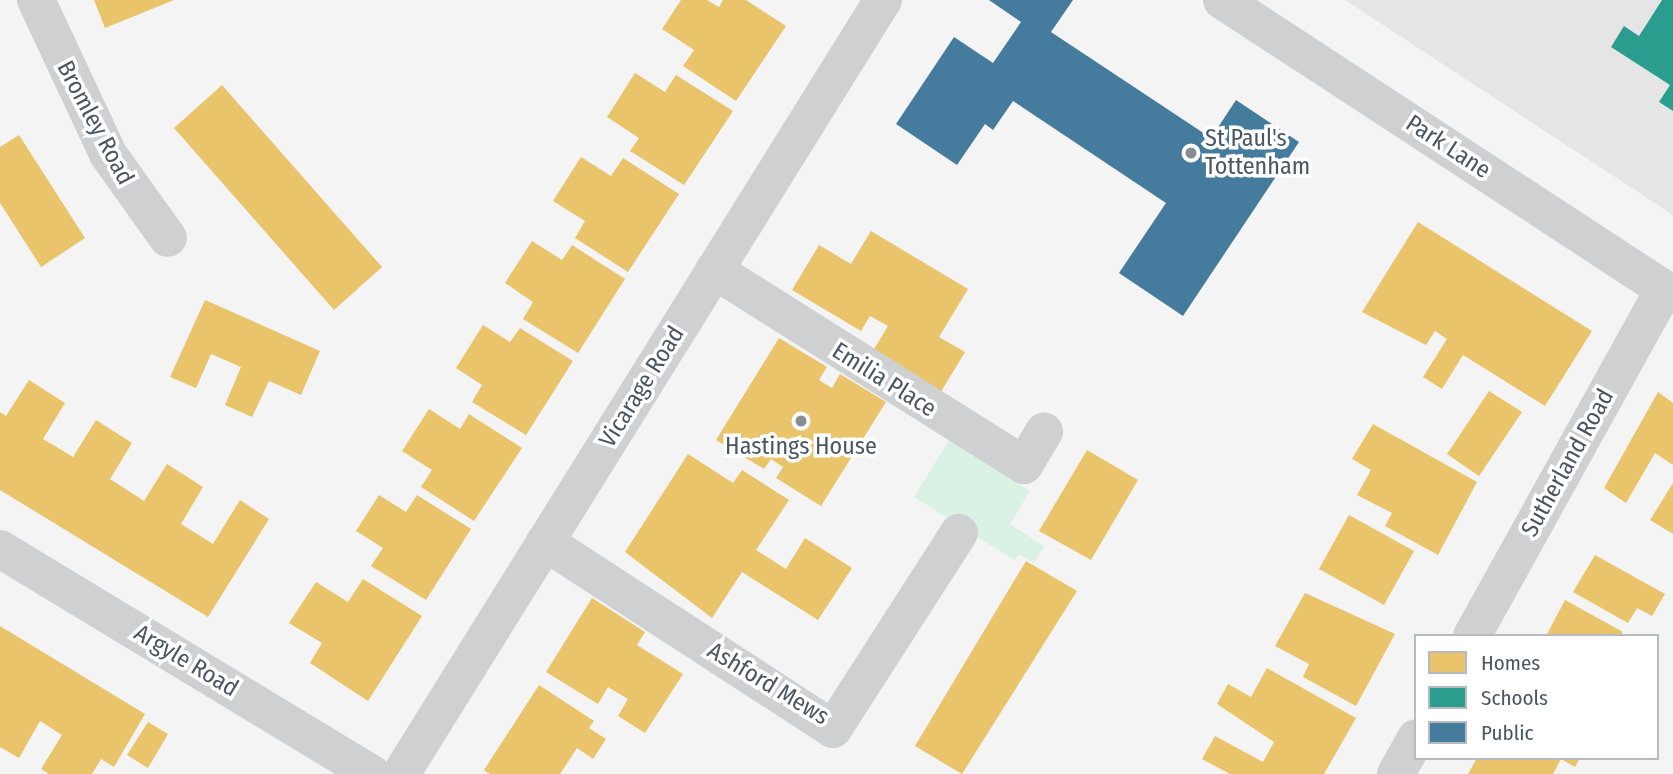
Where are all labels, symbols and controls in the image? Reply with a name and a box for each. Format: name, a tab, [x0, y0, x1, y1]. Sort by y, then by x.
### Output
street label: Bromley Road	[50, 56, 140, 190]
street label: Park Lane	[1400, 109, 1496, 185]
place label: St Paul's Tottenham	[1205, 125, 1310, 181]
marker: St Paul's Tottenham	[1183, 145, 1199, 161]
street label: Vicarage Road	[593, 321, 691, 453]
street label: Emilia Place	[827, 337, 941, 423]
street label: Sutherland Road	[1516, 384, 1620, 542]
marker: Hastings House	[793, 413, 809, 429]
place label: Hastings House	[725, 433, 877, 461]
street label: Argyle Road	[129, 619, 243, 703]
legend	[1414, 634, 1659, 760]
street label: Ashford Mews	[702, 637, 834, 731]
text: Homes	[1481, 650, 1540, 676]
text: Schools	[1481, 685, 1548, 711]
text: Public	[1481, 720, 1533, 746]

